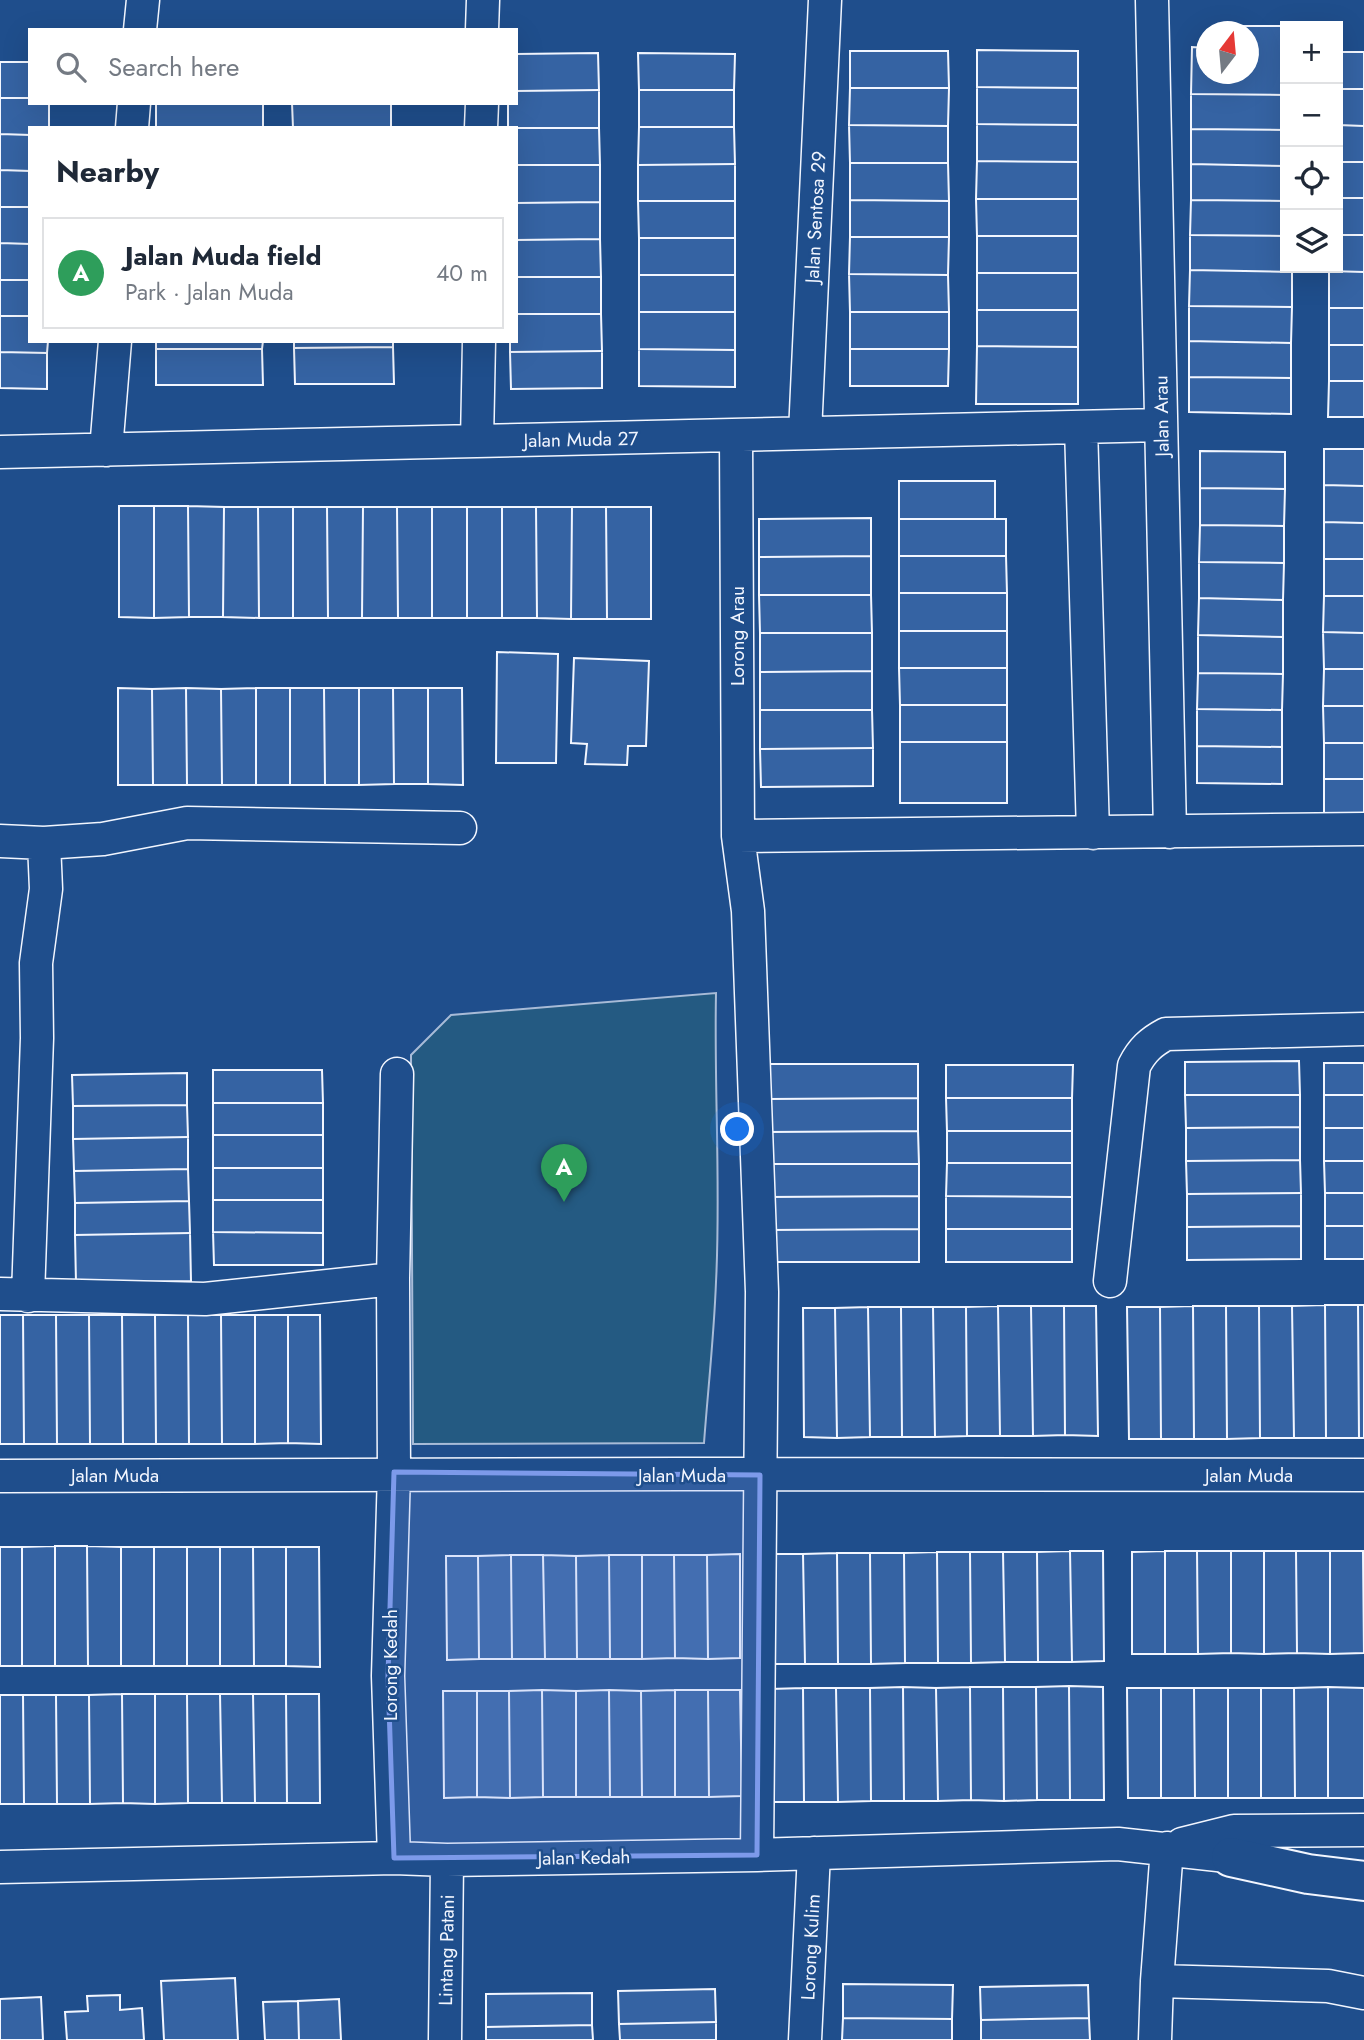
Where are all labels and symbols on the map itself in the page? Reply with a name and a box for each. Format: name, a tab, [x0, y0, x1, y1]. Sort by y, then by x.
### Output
north arrow	[1196, 21, 1259, 84]
street label: Jalan Sentosa 29	[798, 150, 832, 287]
street label: Jalan Arau	[1147, 375, 1176, 460]
street label: Jalan Muda 27	[520, 425, 639, 454]
street label: Lorong Arau	[724, 586, 751, 686]
your location	[720, 1112, 754, 1146]
pin: A	[541, 1144, 587, 1202]
street label: Jalan Muda	[68, 1462, 159, 1489]
street label: Jalan Muda	[635, 1462, 726, 1489]
street label: Jalan Muda	[1202, 1462, 1293, 1489]
street label: Lorong Kedah	[377, 1609, 404, 1721]
street label: Jalan Kedah	[534, 1843, 631, 1872]
street label: Lorong Kulim	[794, 1893, 827, 2001]
street label: Lintang Patani	[432, 1894, 461, 2006]

